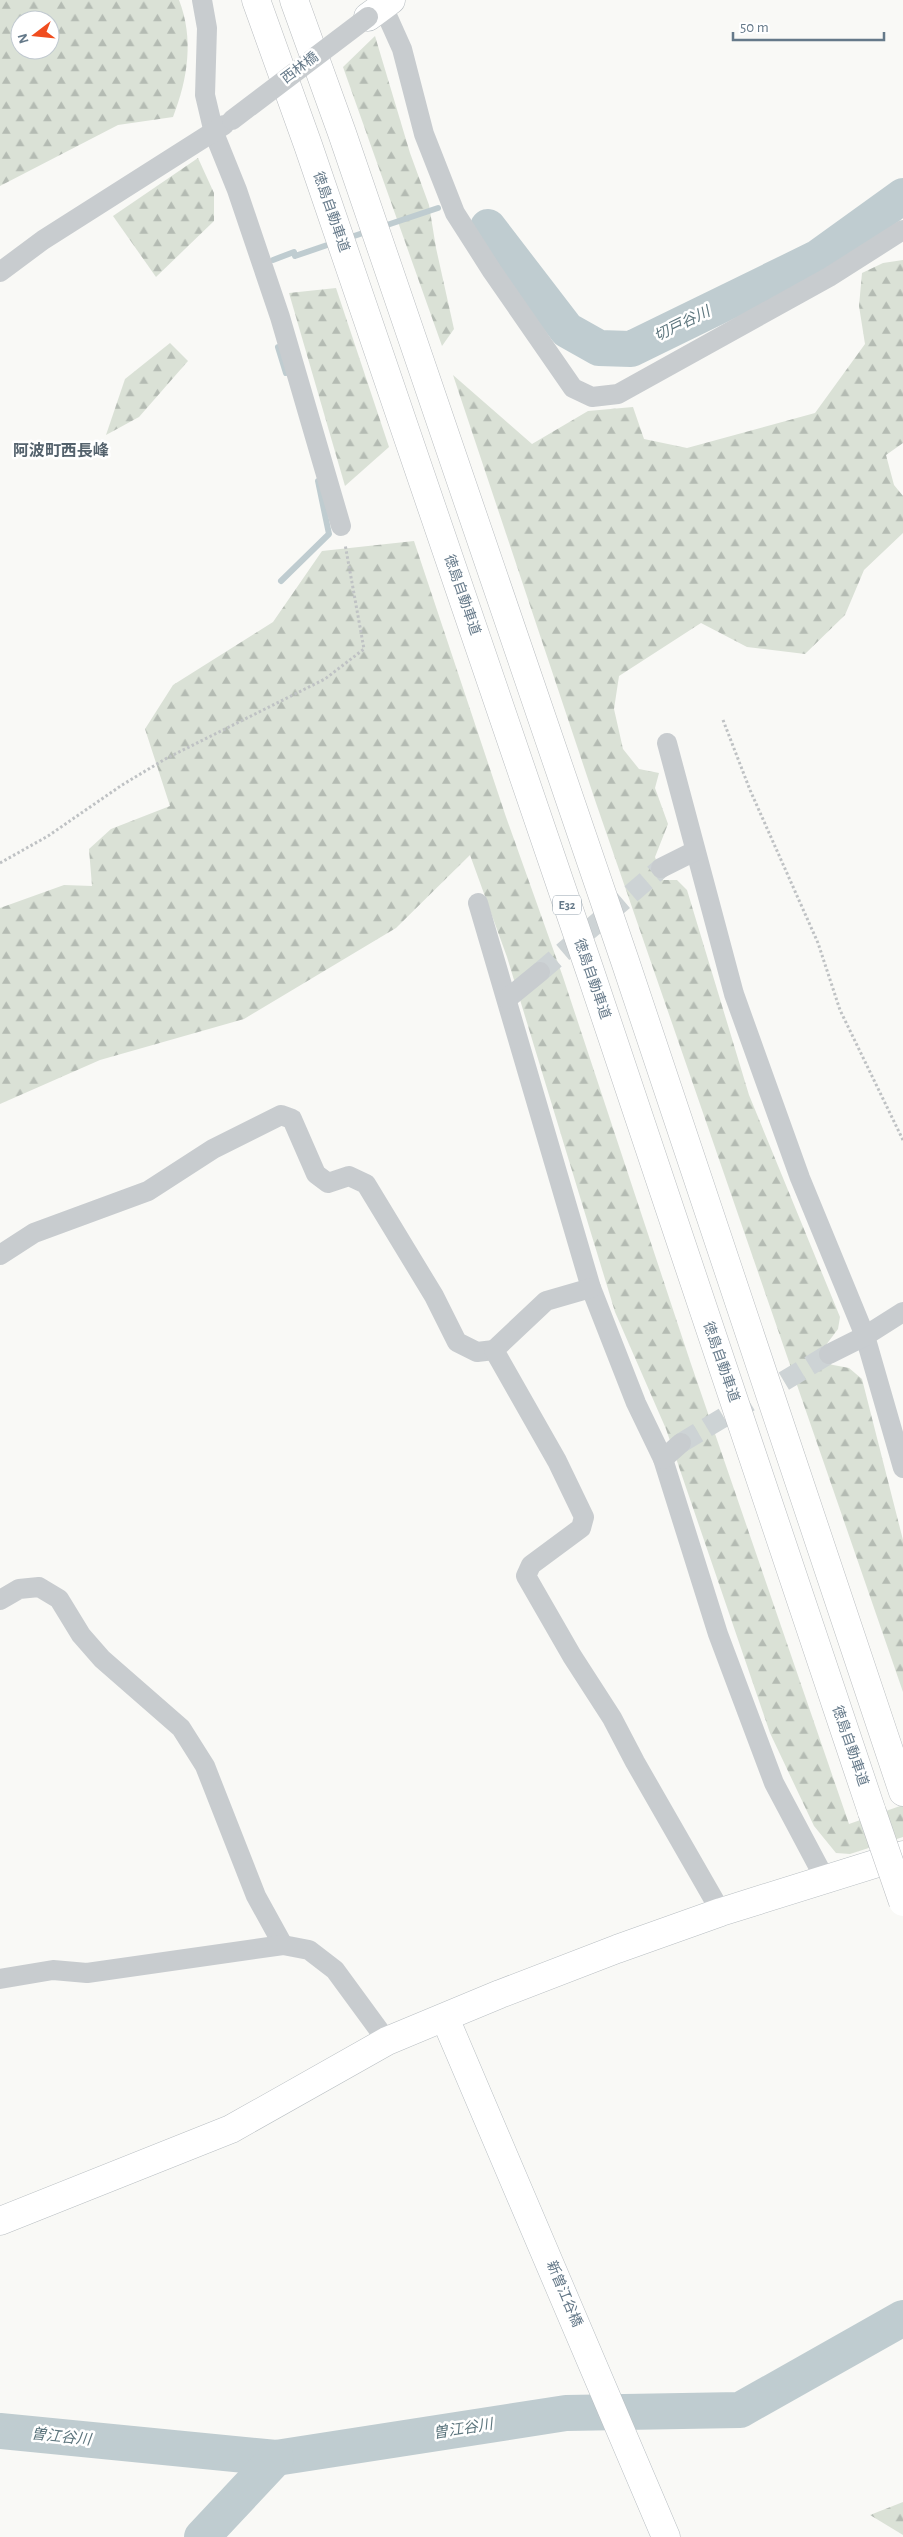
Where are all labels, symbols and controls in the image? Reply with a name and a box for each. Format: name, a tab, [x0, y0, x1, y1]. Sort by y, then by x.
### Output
north arrow	[10, 10, 60, 60]
scale bar	[733, 10, 884, 42]
text: 50 m	[740, 20, 769, 35]
text: N	[15, 32, 32, 45]
street label: 西林橋	[278, 49, 321, 86]
street label: 徳島自動車道	[311, 170, 352, 254]
water label: 切戸谷川	[651, 302, 714, 344]
district label: 阿波町西長峰	[13, 441, 109, 459]
street label: 徳島自動車道	[442, 553, 483, 637]
road number: E32	[553, 896, 581, 914]
street label: 徳島自動車道	[572, 937, 613, 1021]
street label: 徳島自動車道	[701, 1320, 742, 1404]
street label: 徳島自動車道	[830, 1704, 871, 1788]
street label: 新曽江谷橋	[544, 2259, 585, 2329]
water label: 曽江谷川	[432, 2416, 496, 2441]
water label: 曽江谷川	[30, 2425, 94, 2448]

